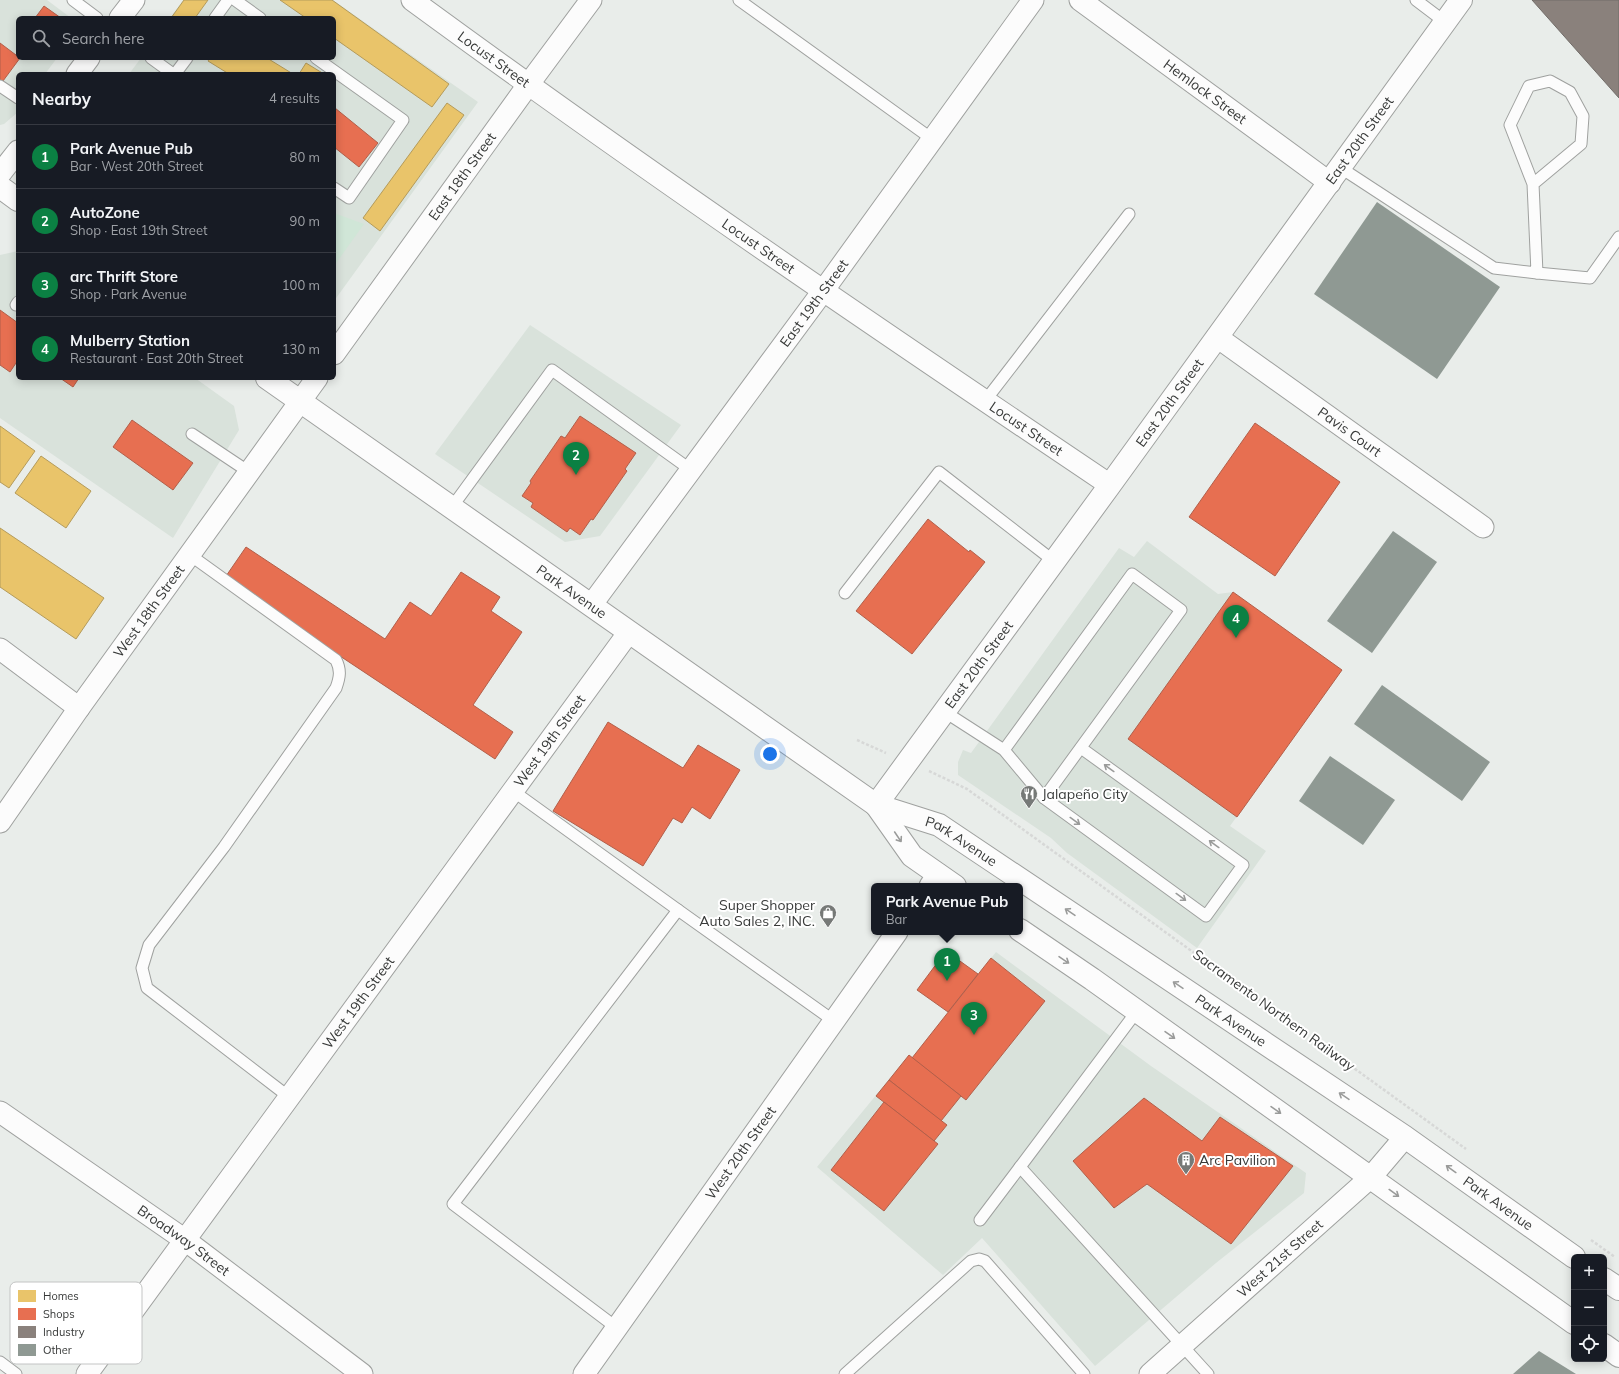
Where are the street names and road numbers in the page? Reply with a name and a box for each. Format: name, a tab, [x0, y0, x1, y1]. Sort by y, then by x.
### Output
street label: Locust Street	[454, 27, 533, 92]
street label: Hemlock Street	[1160, 55, 1250, 128]
street label: East 20th Street	[1322, 93, 1397, 188]
street label: East 18th Street	[424, 129, 500, 224]
street label: Locust Street	[719, 215, 799, 278]
street label: East 19th Street	[776, 256, 852, 350]
street label: East 20th Street	[1132, 355, 1207, 450]
street label: Locust Street	[986, 397, 1066, 460]
street label: Pavis Court	[1314, 403, 1385, 461]
street label: West 18th Street	[109, 561, 188, 661]
street label: Park Avenue	[533, 561, 610, 622]
street label: East 20th Street	[941, 617, 1017, 712]
street label: West 19th Street	[510, 691, 589, 791]
street label: Park Avenue	[923, 812, 1001, 870]
street label: Sacramento Northern Railway	[1189, 945, 1359, 1075]
street label: West 19th Street	[319, 953, 398, 1052]
street label: Park Avenue	[1192, 990, 1270, 1051]
street label: West 20th Street	[701, 1103, 780, 1203]
street label: Park Avenue	[1460, 1172, 1537, 1234]
street label: Broadway Street	[134, 1201, 233, 1280]
street label: West 21st Street	[1233, 1215, 1327, 1301]

